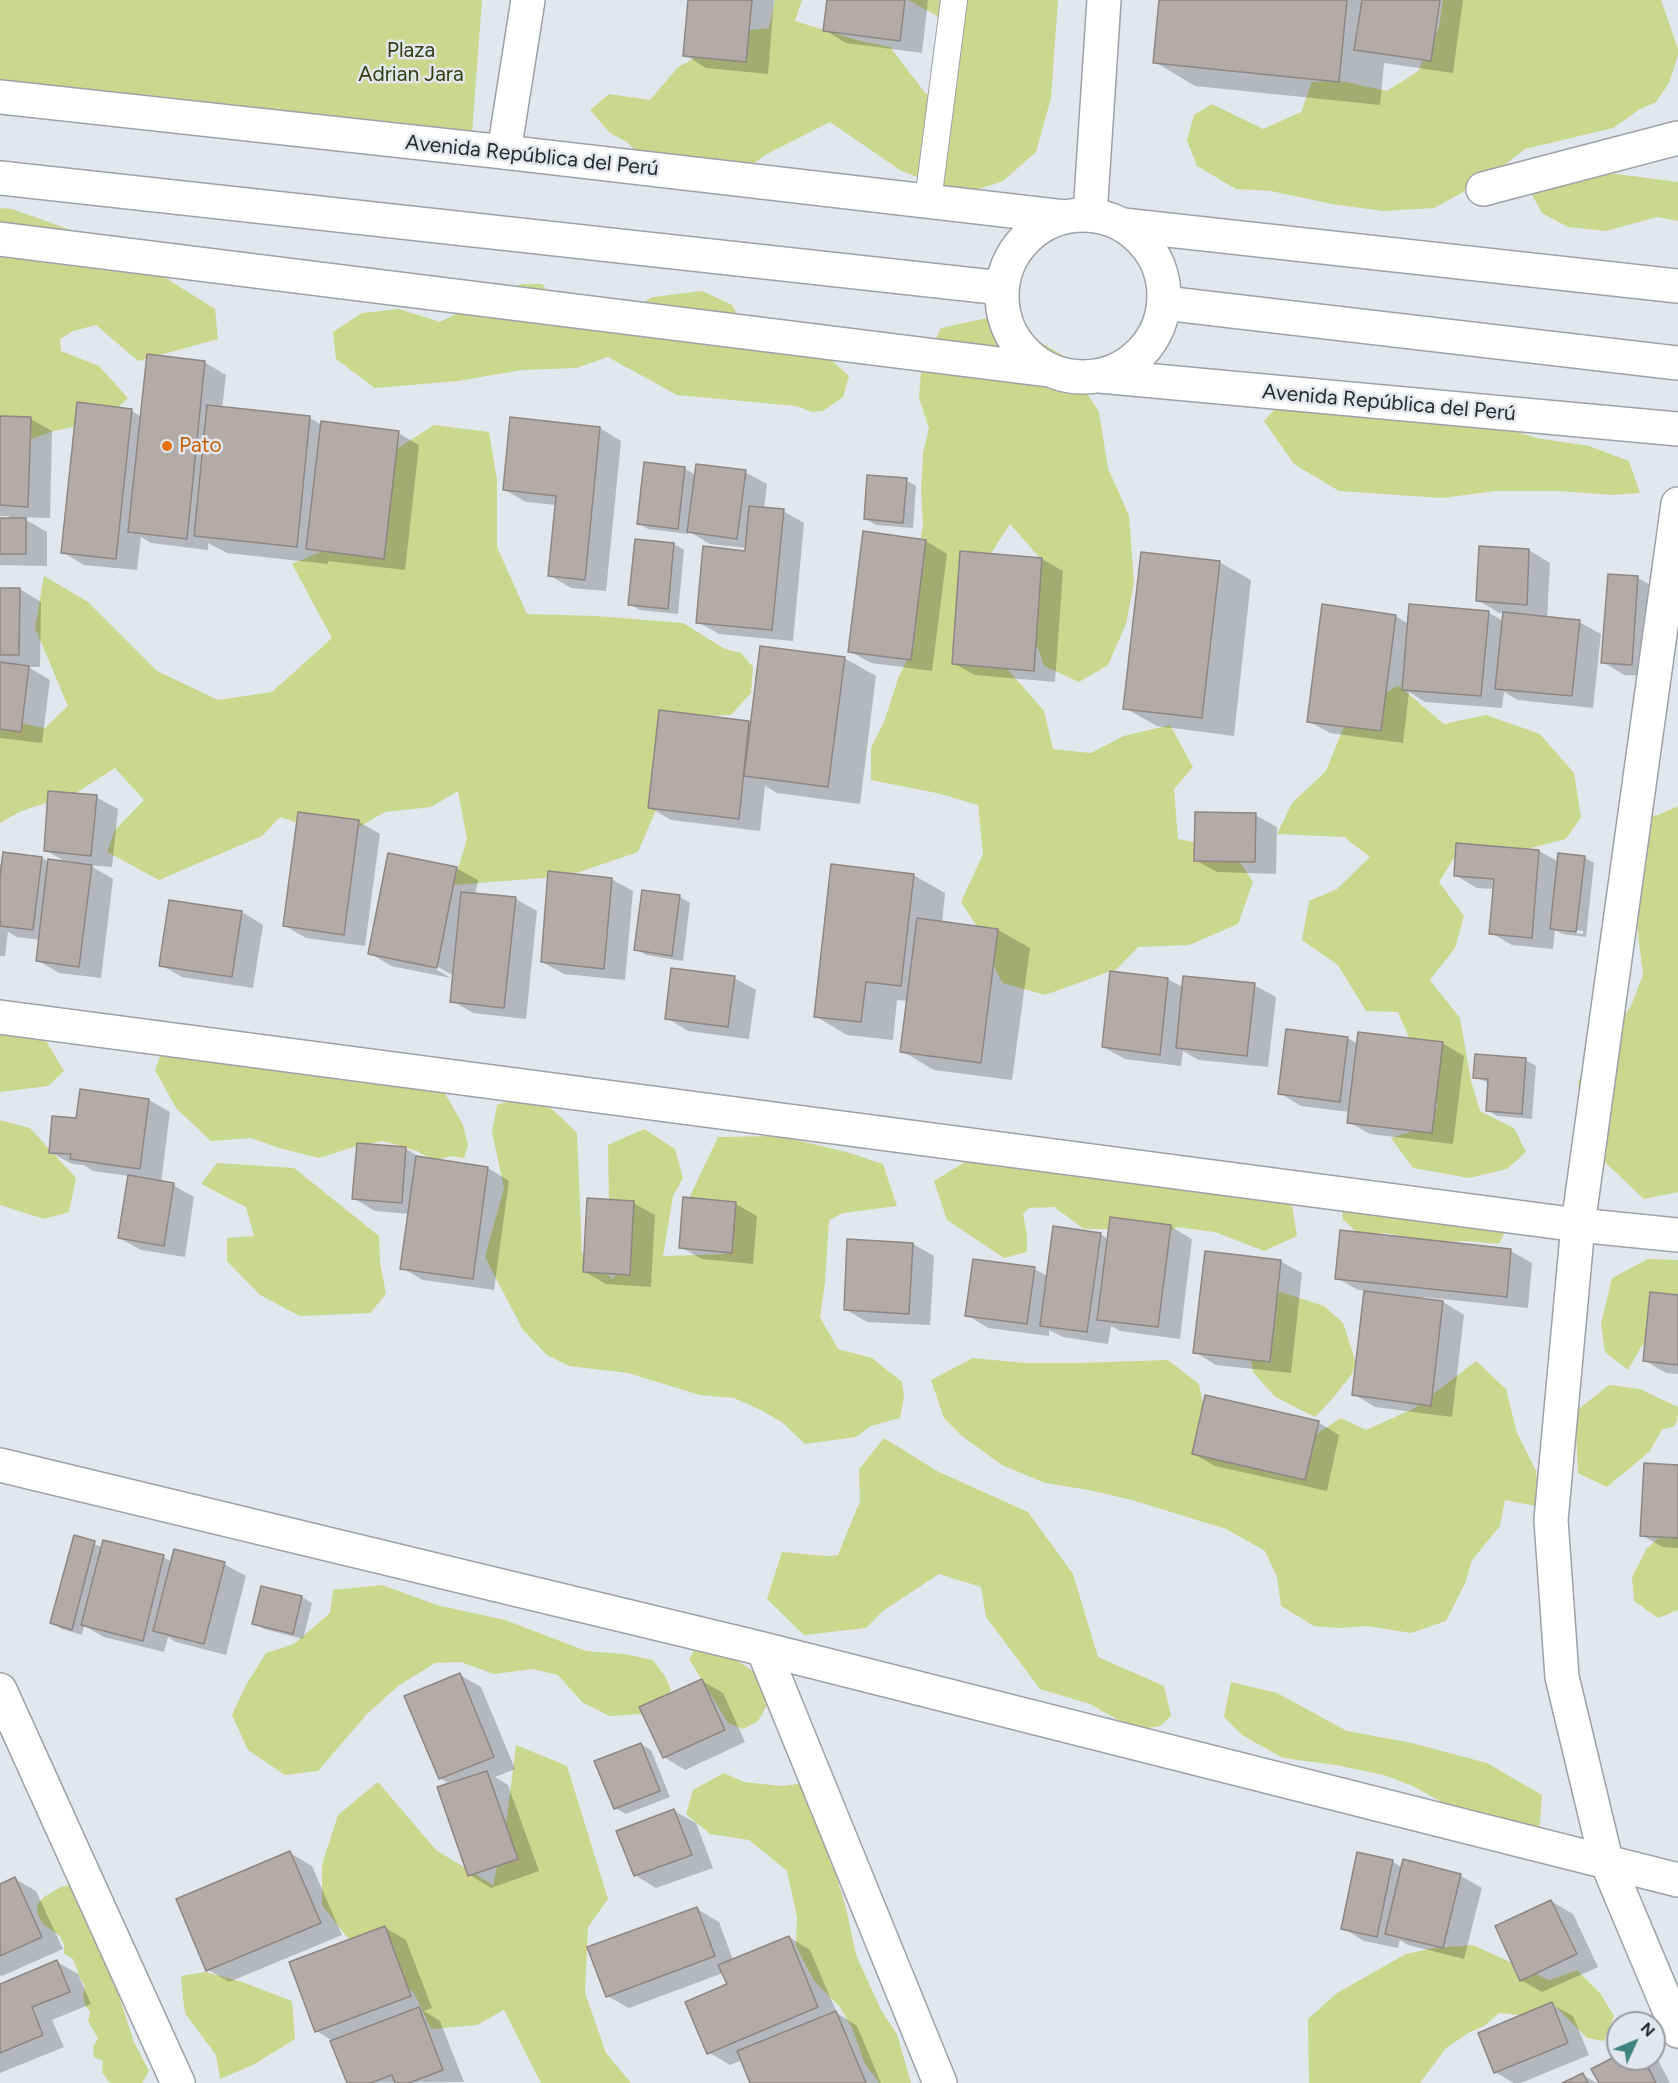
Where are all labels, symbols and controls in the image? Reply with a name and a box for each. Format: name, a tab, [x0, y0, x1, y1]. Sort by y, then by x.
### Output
park label: Plaza Adrian Jara	[358, 38, 464, 88]
street label: Avenida República del Perú	[404, 130, 660, 182]
street label: Avenida República del Perú	[1261, 379, 1517, 427]
place label: Pato	[179, 433, 222, 459]
marker: Pato	[160, 439, 174, 453]
north arrow	[1606, 2011, 1666, 2071]
text: N	[1637, 2018, 1659, 2041]

